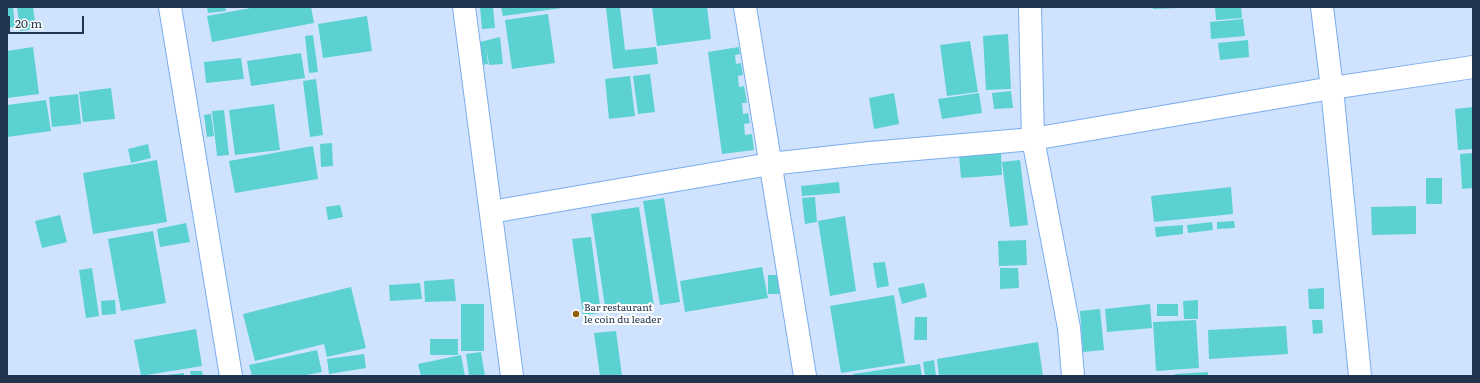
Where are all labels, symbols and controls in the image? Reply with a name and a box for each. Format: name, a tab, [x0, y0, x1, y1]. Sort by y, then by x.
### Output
scale bar	[10, 8, 86, 34]
text: 20 m	[15, 14, 42, 32]
place label: Bar restaurant le coin du leader	[584, 302, 661, 326]
marker: Bar restaurant le coin du leader	[571, 309, 581, 319]

